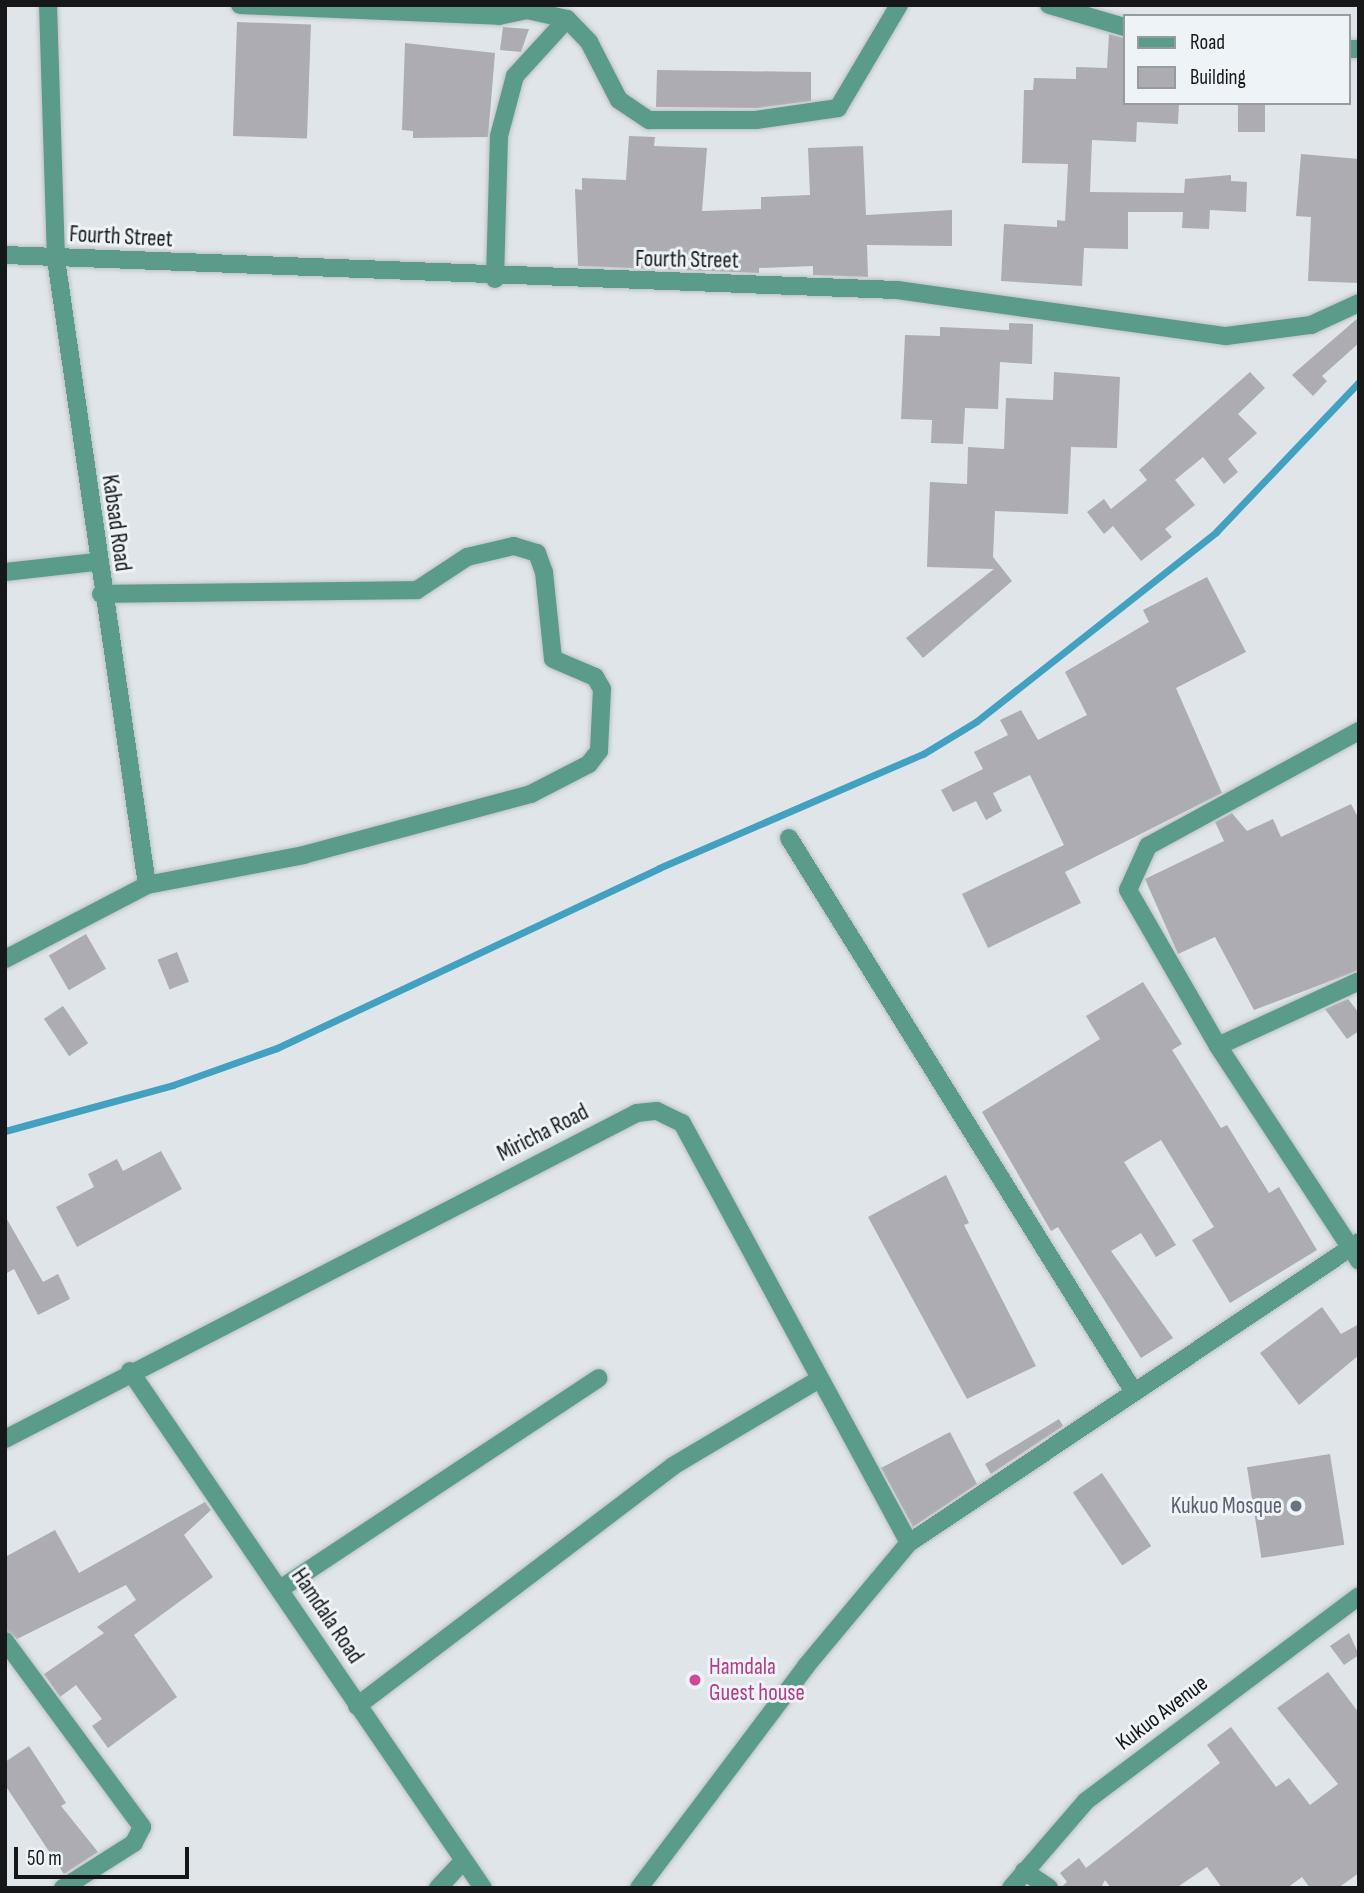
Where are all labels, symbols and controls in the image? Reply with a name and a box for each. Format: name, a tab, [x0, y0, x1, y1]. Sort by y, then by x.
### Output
legend	[1122, 14, 1350, 105]
text: Road	[1190, 30, 1225, 55]
text: Building	[1190, 65, 1246, 90]
street label: Fourth Street	[69, 221, 173, 253]
street label: Fourth Street	[635, 245, 739, 275]
street label: Kabsad Road	[96, 473, 136, 573]
street label: Miricha Road	[493, 1098, 593, 1168]
place label: Kukuo Mosque	[1171, 1492, 1282, 1520]
marker: Kukuo Mosque	[1288, 1498, 1304, 1514]
street label: Hamdala Road	[285, 1563, 369, 1669]
place label: Hamdala Guest house	[709, 1653, 805, 1707]
street label: Kukuo Avenue	[1111, 1670, 1213, 1756]
marker: Hamdala Guest house	[687, 1672, 703, 1688]
scale bar	[18, 1834, 192, 1878]
text: 50 m	[27, 1846, 62, 1871]

